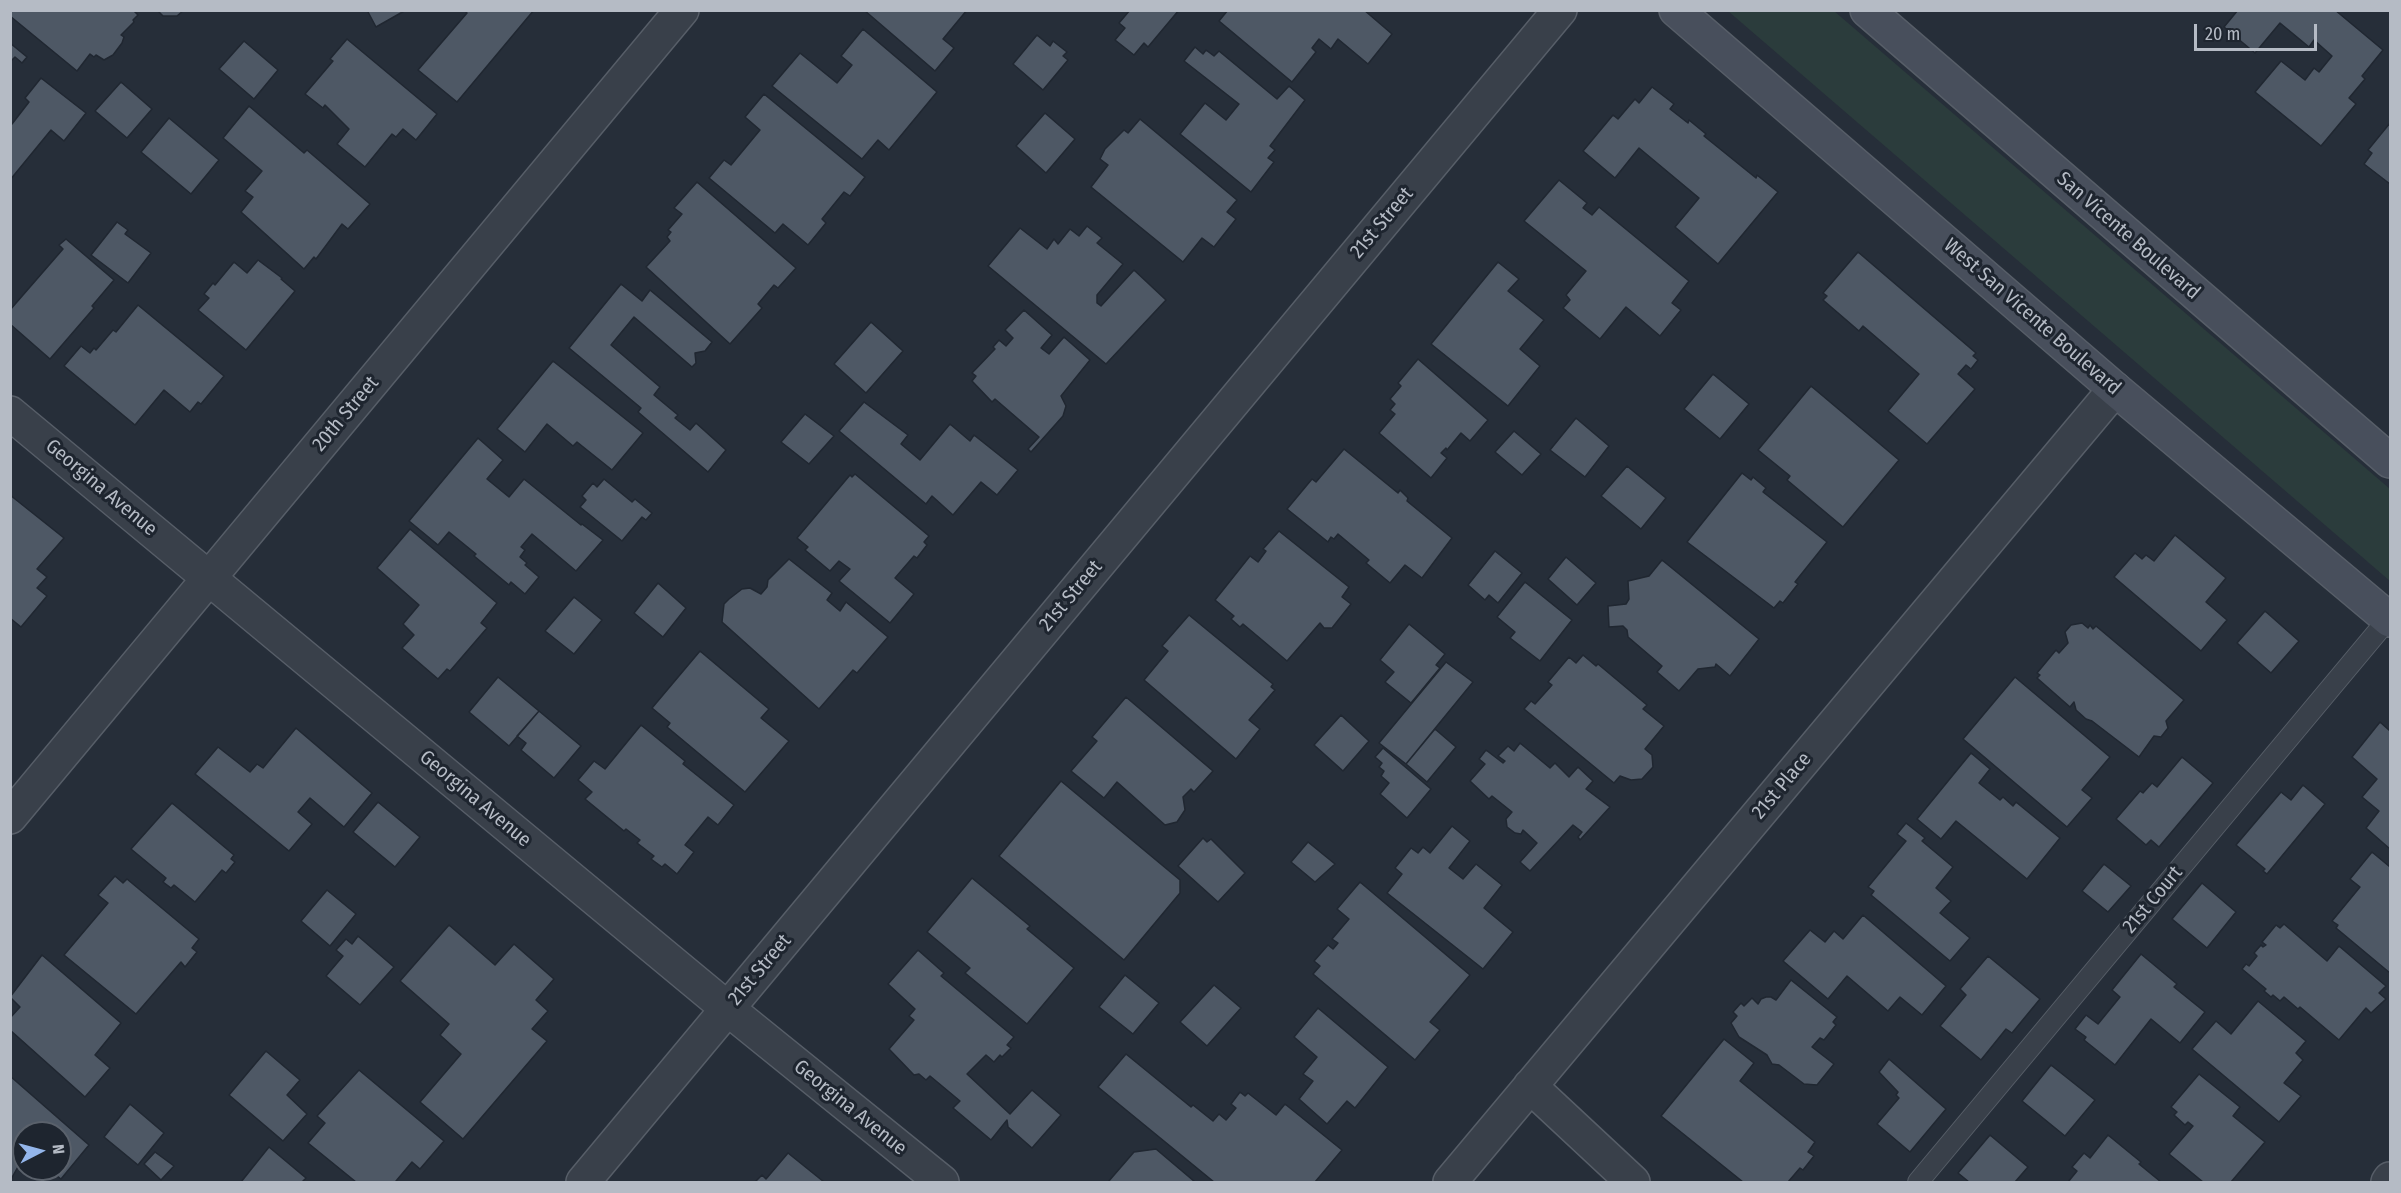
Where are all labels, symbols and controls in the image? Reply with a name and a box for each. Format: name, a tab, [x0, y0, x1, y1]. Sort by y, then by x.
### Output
scale bar	[2197, 12, 2320, 50]
text: 20 m	[2205, 23, 2240, 45]
street label: San Vicente Boulevard	[2051, 167, 2205, 305]
street label: 21st Street	[1345, 183, 1419, 263]
street label: West San Vicente Boulevard	[1939, 234, 2125, 400]
street label: 20th Street	[308, 372, 384, 456]
street label: Georgina Avenue	[40, 434, 162, 542]
street label: 21st Street	[1034, 556, 1108, 636]
street label: Georgina Avenue	[414, 745, 536, 853]
street label: 21st Place	[1747, 748, 1817, 824]
street label: 21st Court	[2118, 862, 2188, 938]
street label: 21st Street	[723, 930, 797, 1010]
street label: Georgina Avenue	[789, 1055, 911, 1161]
north arrow	[12, 1121, 72, 1181]
text: N	[48, 1144, 68, 1155]

